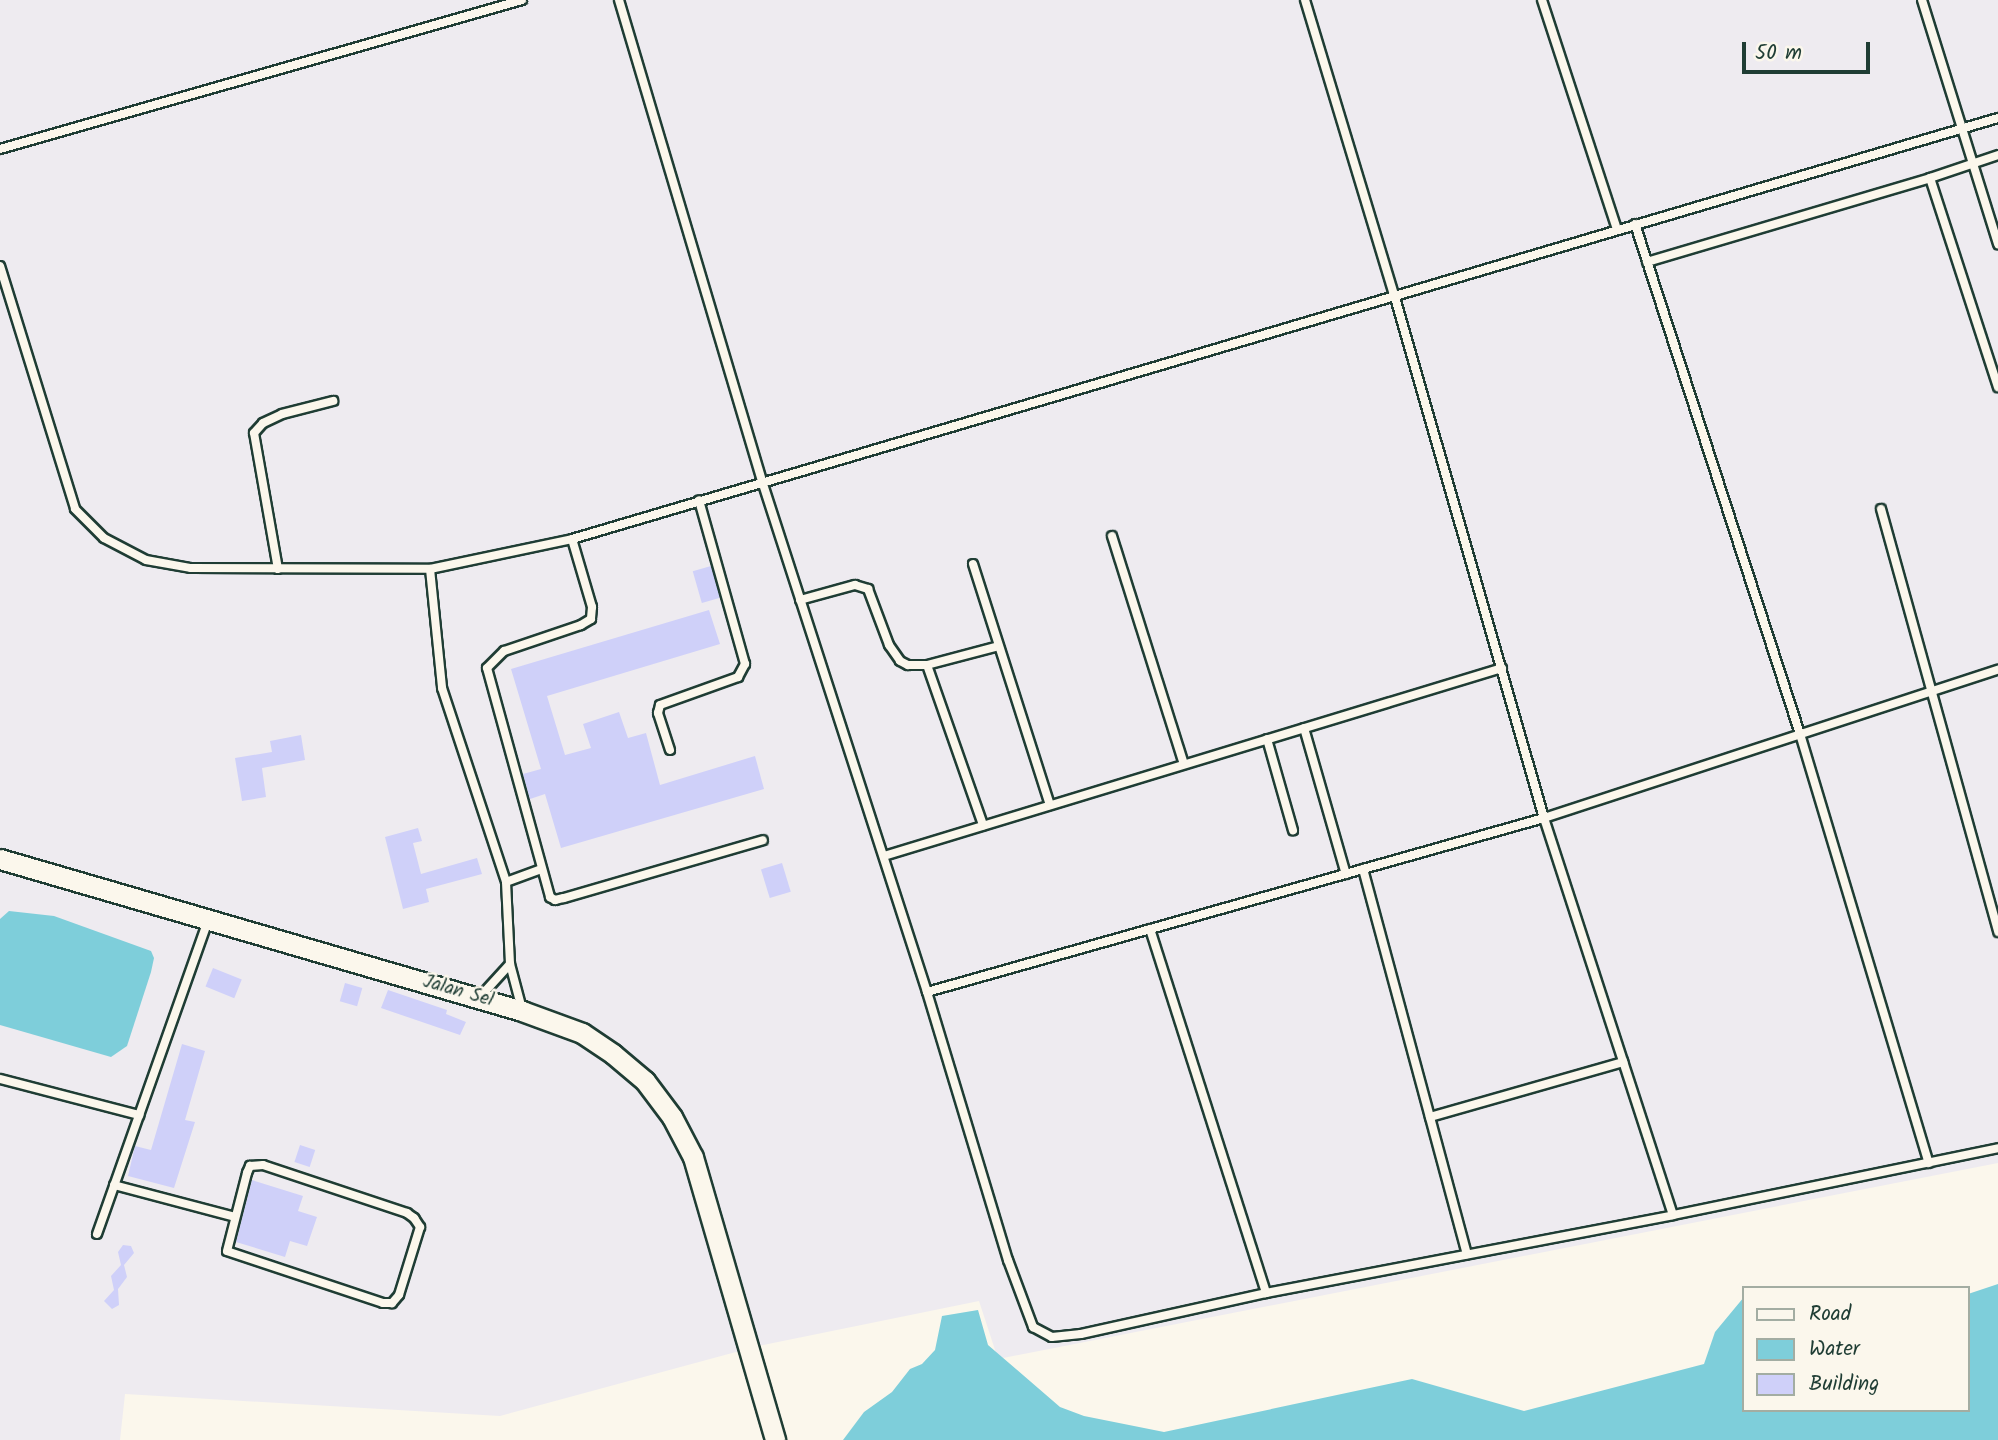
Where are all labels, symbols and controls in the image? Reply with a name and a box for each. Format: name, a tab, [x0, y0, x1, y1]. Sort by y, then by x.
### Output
scale bar	[1746, 28, 1874, 72]
text: 50 m	[1755, 37, 1802, 70]
street label: Jalan Sel	[420, 971, 496, 1013]
legend	[1742, 1286, 1970, 1412]
text: Road	[1809, 1298, 1851, 1331]
text: Water	[1809, 1333, 1860, 1366]
text: Building	[1809, 1368, 1879, 1401]

